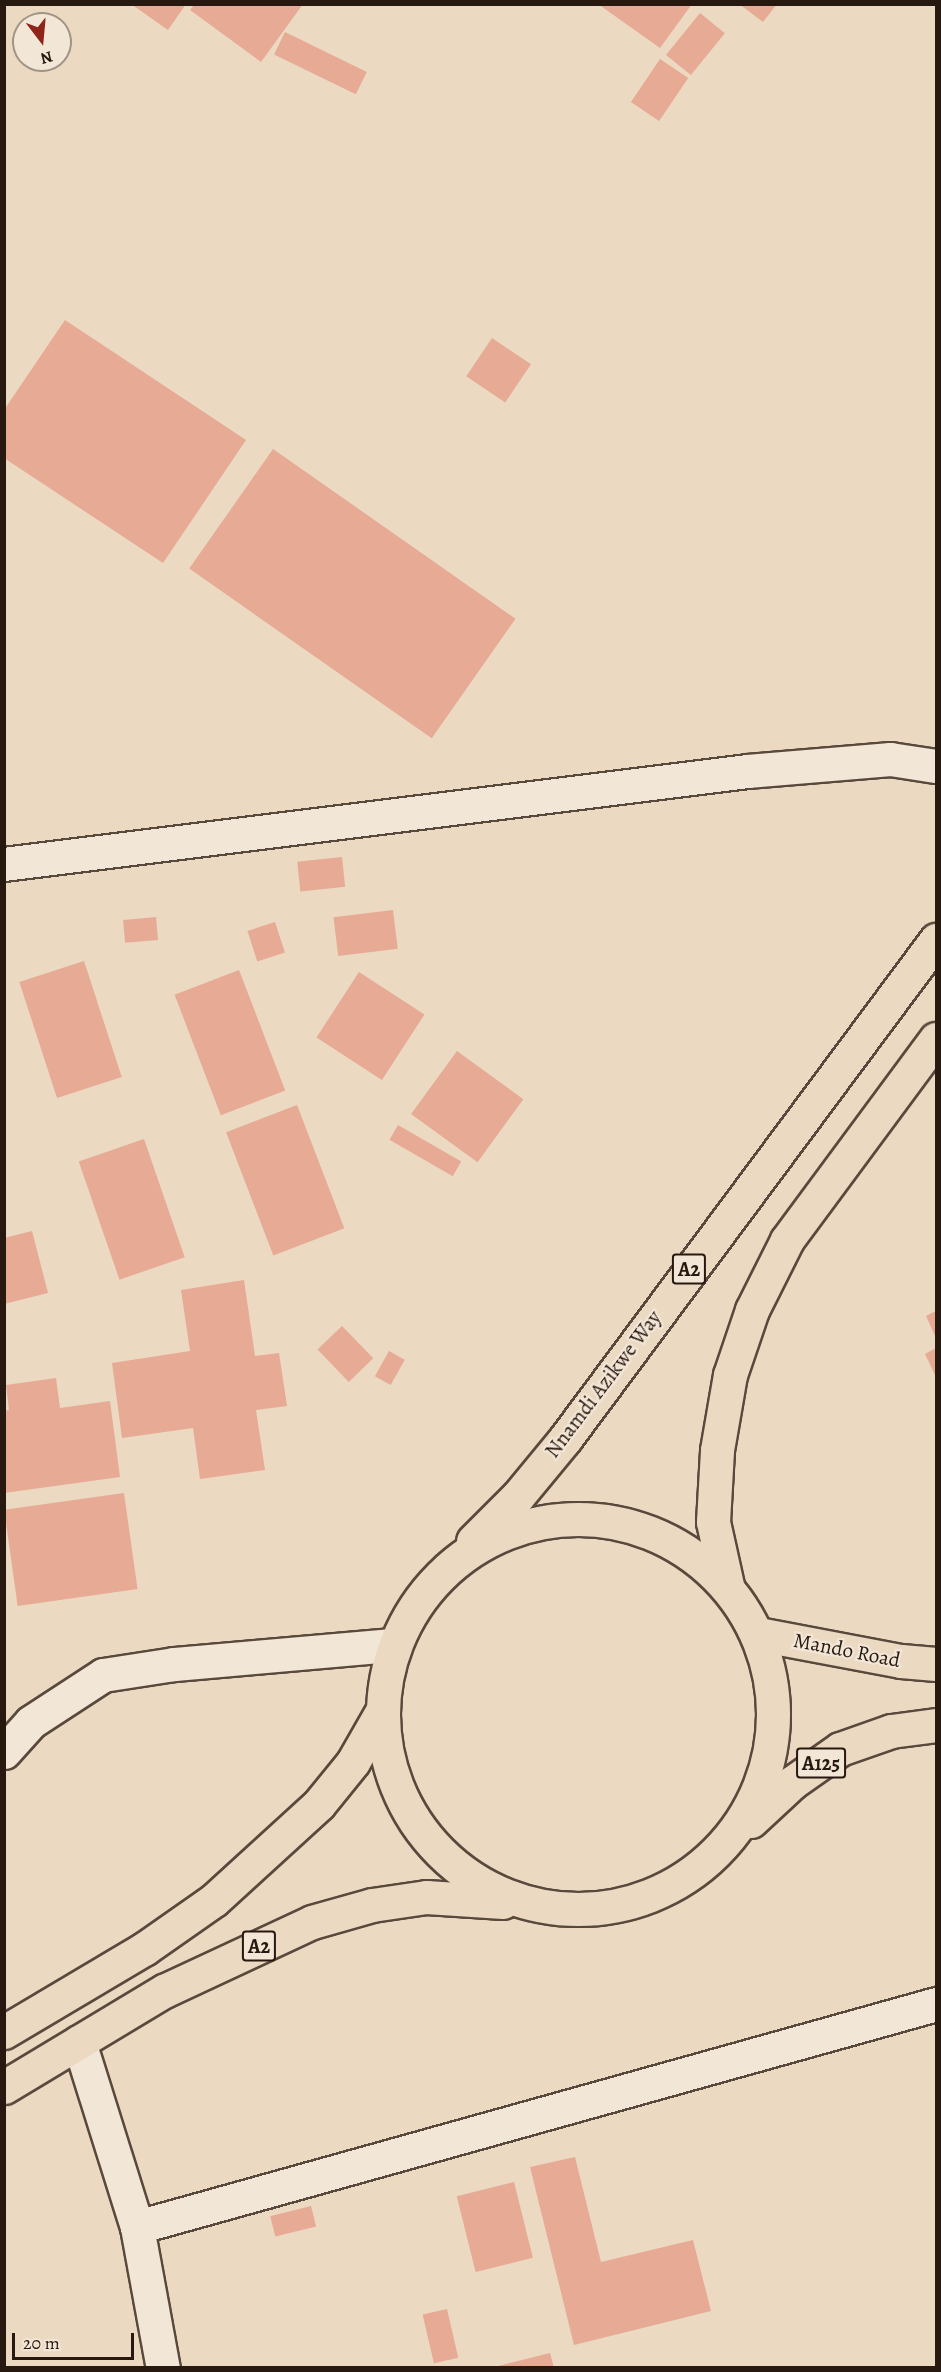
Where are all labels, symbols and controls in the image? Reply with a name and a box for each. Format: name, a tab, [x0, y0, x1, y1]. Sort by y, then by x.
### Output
north arrow	[12, 12, 72, 72]
text: N	[38, 45, 55, 70]
road number: A2	[671, 1252, 707, 1286]
street label: Nnamdi Azikwe Way	[539, 1305, 667, 1463]
street label: Mando Road	[791, 1627, 903, 1673]
road number: A125	[796, 1746, 846, 1780]
road number: A2	[241, 1929, 277, 1963]
scale bar	[15, 2321, 136, 2359]
text: 20 m	[23, 2331, 60, 2355]

